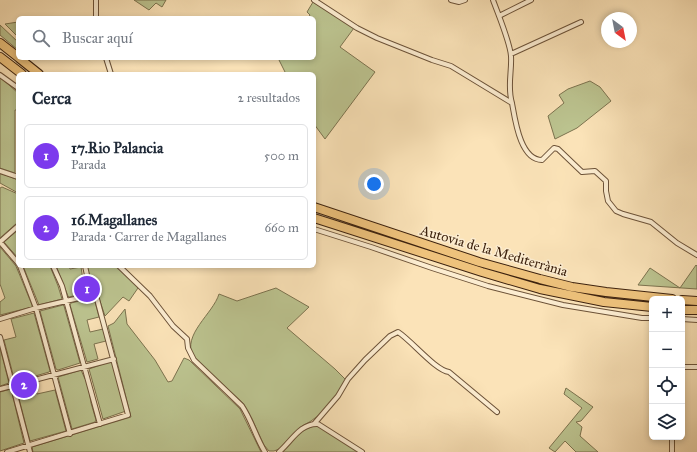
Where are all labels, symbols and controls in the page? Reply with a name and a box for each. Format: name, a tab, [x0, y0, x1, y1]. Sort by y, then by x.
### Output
north arrow	[601, 12, 637, 48]
search box	[16, 16, 316, 60]
icon: search	[30, 27, 52, 49]
text: Buscar aquí	[62, 29, 133, 47]
text: Cerca	[32, 88, 71, 109]
text: 2 resultados	[237, 90, 300, 106]
text: 17.Rio Palancia	[71, 139, 163, 157]
text: 1	[43, 148, 49, 164]
text: 500 m	[264, 148, 299, 164]
text: Parada	[71, 157, 106, 173]
your location	[364, 174, 384, 194]
text: 16.Magallanes	[71, 211, 157, 229]
text: 2	[43, 220, 49, 236]
text: 660 m	[264, 220, 299, 236]
street label: Autovia de la Mediterrània	[417, 222, 570, 280]
text: Parada · Carrer de Magallanes	[71, 229, 227, 245]
pin: 1	[74, 274, 100, 304]
map controls	[649, 296, 685, 440]
button: +	[649, 296, 685, 332]
button: −	[649, 332, 685, 368]
button: locate	[649, 368, 685, 404]
pin: 2	[11, 370, 37, 400]
button: layers	[649, 404, 685, 440]

